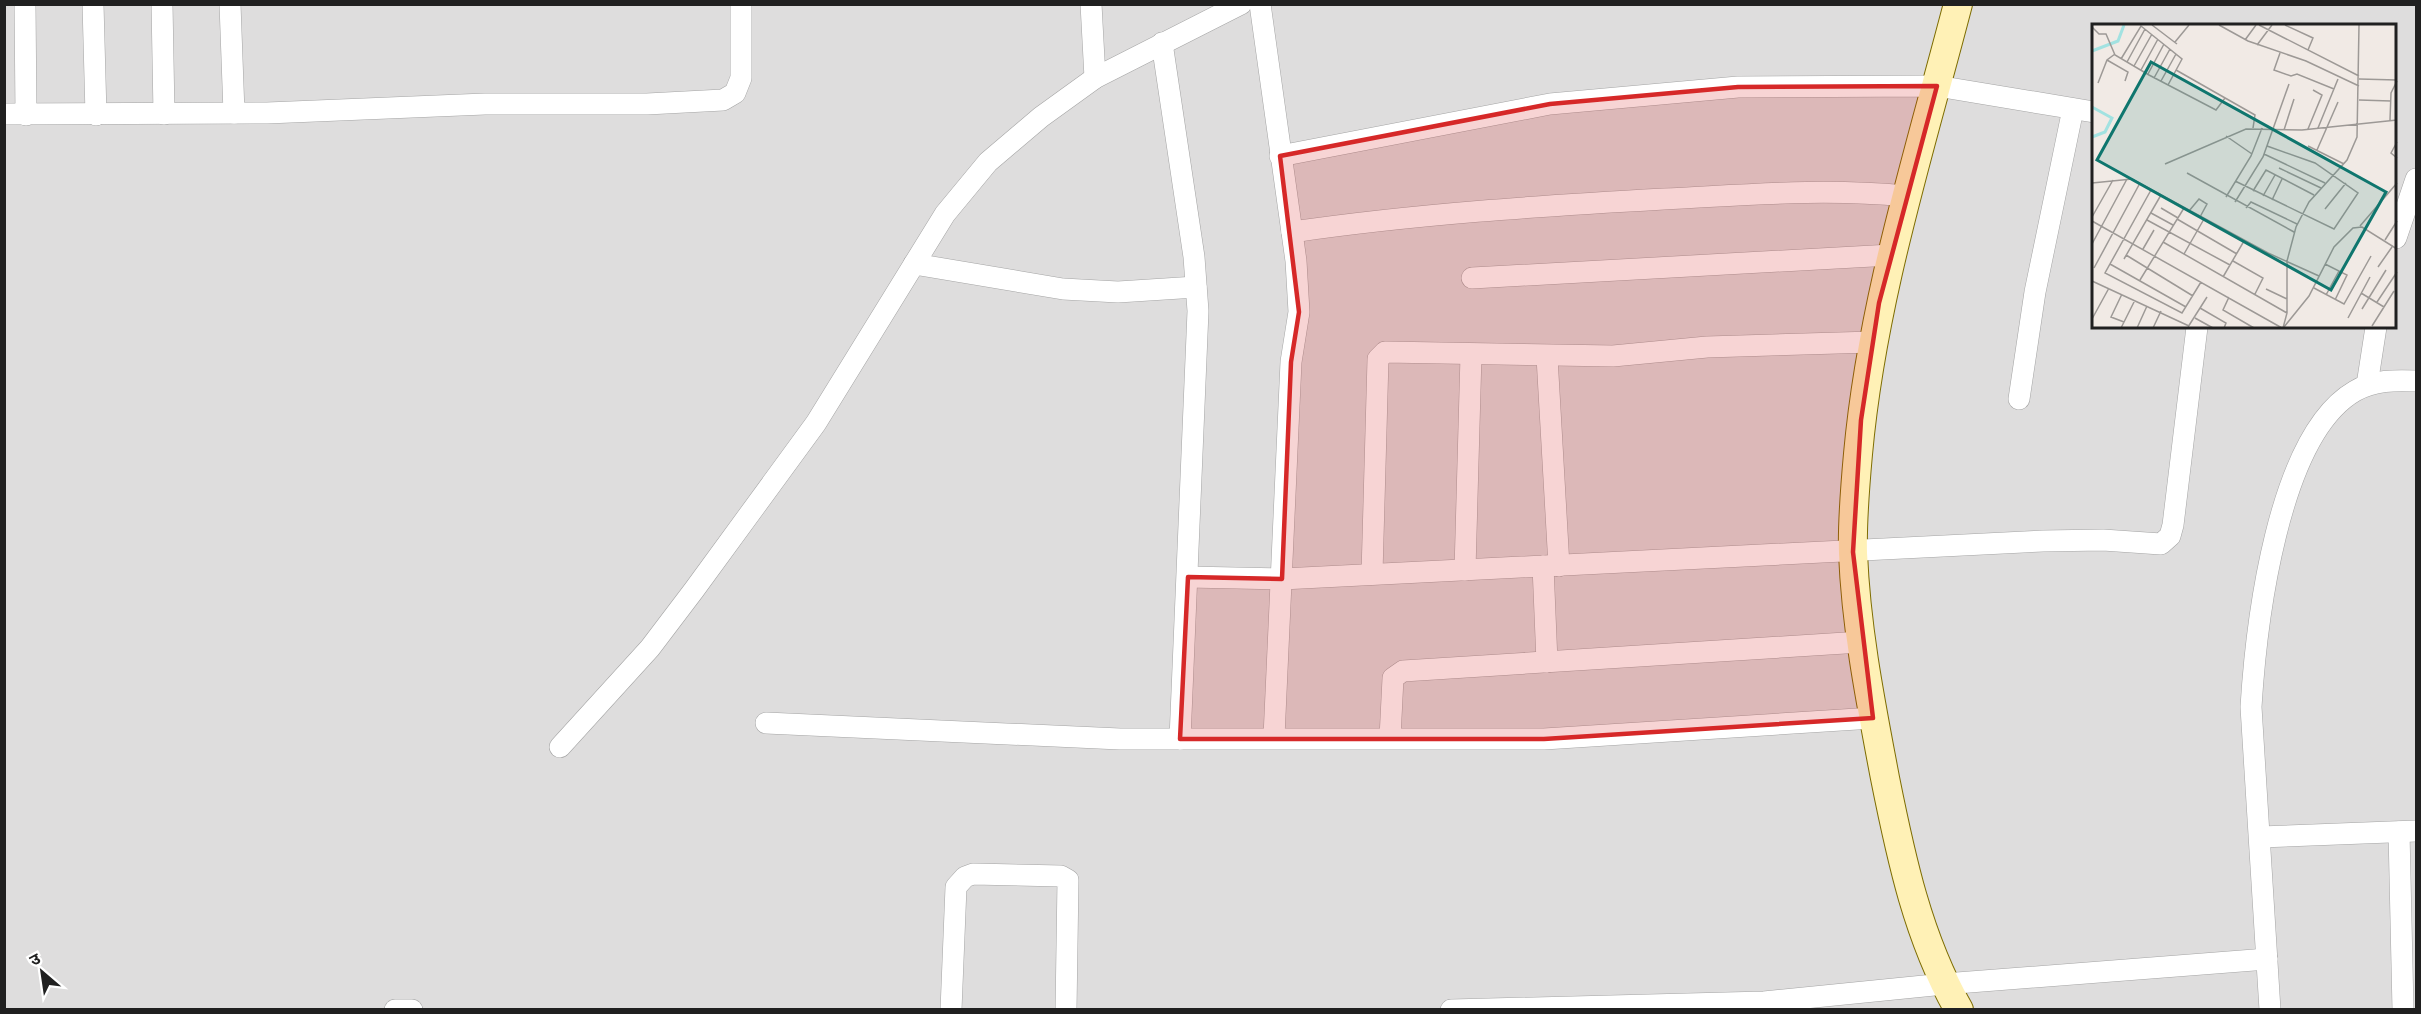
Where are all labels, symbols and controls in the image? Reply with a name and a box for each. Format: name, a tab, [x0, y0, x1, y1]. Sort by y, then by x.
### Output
inset map	[2092, 24, 2397, 328]
north arrow	[12, 942, 72, 1002]
text: उ	[26, 948, 44, 970]

